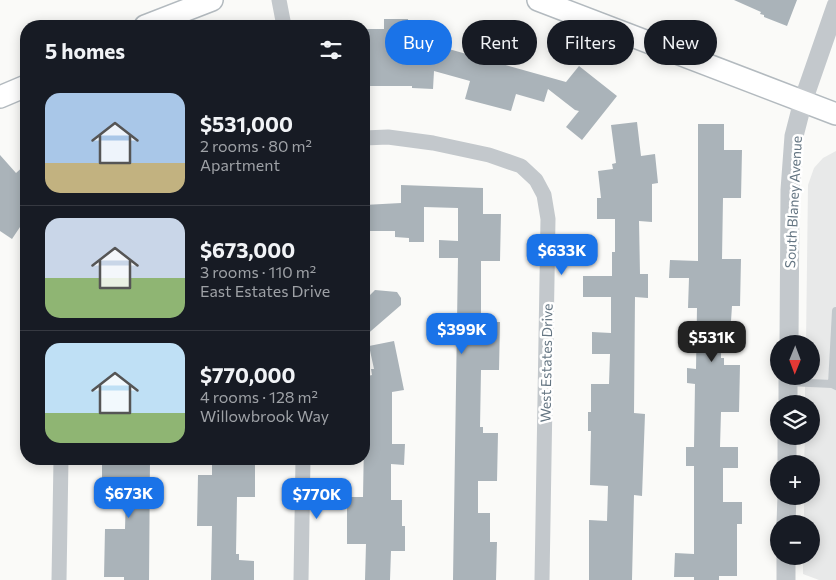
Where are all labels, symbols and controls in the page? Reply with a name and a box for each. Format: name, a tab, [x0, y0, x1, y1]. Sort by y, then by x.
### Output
chip: Buy	[385, 20, 452, 65]
chip: Rent	[462, 20, 537, 65]
chip: Filters	[547, 20, 634, 65]
chip: New	[644, 20, 717, 65]
icon: filters	[317, 36, 345, 64]
text: 5 homes	[45, 38, 125, 63]
text: $531,000	[200, 111, 293, 136]
icon: home	[85, 113, 145, 173]
street label: South Blaney Avenue	[781, 135, 805, 269]
text: 2 rooms · 80 m²	[200, 136, 312, 155]
text: Apartment	[200, 155, 280, 174]
pin: $633K	[527, 234, 597, 276]
text: $673,000	[200, 237, 295, 262]
icon: home	[85, 238, 145, 298]
text: $633K	[538, 240, 586, 259]
text: 3 rooms · 110 m²	[200, 262, 316, 281]
text: East Estates Drive	[200, 281, 330, 300]
street label: West Estates Drive	[536, 303, 556, 423]
pin: $399K	[427, 312, 497, 355]
text: $399K	[437, 319, 487, 338]
pin: $531K	[677, 320, 747, 363]
text: $531K	[689, 327, 735, 346]
north arrow	[770, 335, 820, 385]
map controls	[770, 335, 820, 565]
text: $770,000	[200, 362, 296, 387]
icon: home	[85, 363, 145, 423]
text: 4 rooms · 128 m²	[200, 387, 318, 406]
button: layers	[770, 395, 820, 445]
text: Willowbrook Way	[200, 406, 329, 425]
button: +	[770, 455, 820, 505]
pin: $673K	[94, 476, 164, 519]
pin: $770K	[282, 478, 352, 520]
text: $673K	[105, 483, 153, 502]
text: $770K	[293, 484, 341, 503]
button: −	[770, 515, 820, 565]

